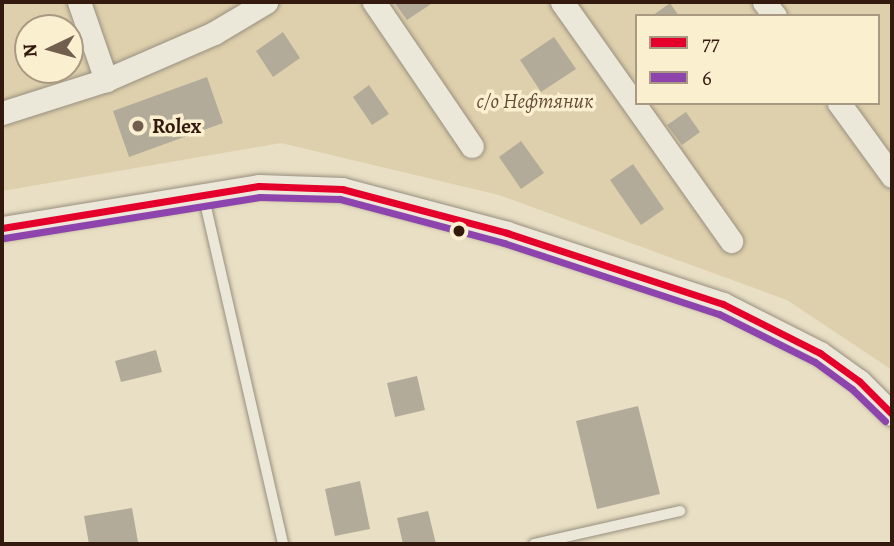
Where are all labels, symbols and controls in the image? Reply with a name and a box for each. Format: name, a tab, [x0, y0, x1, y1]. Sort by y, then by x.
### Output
north arrow	[14, 14, 84, 84]
legend	[635, 14, 880, 105]
text: 77	[702, 29, 720, 57]
text: N	[17, 43, 44, 59]
text: 6	[702, 64, 712, 92]
park label: с/о Нефтяник	[476, 88, 594, 114]
place label: Rolex	[152, 113, 201, 139]
marker: Rolex	[130, 118, 146, 134]
unlabelled marker	[452, 224, 466, 238]

